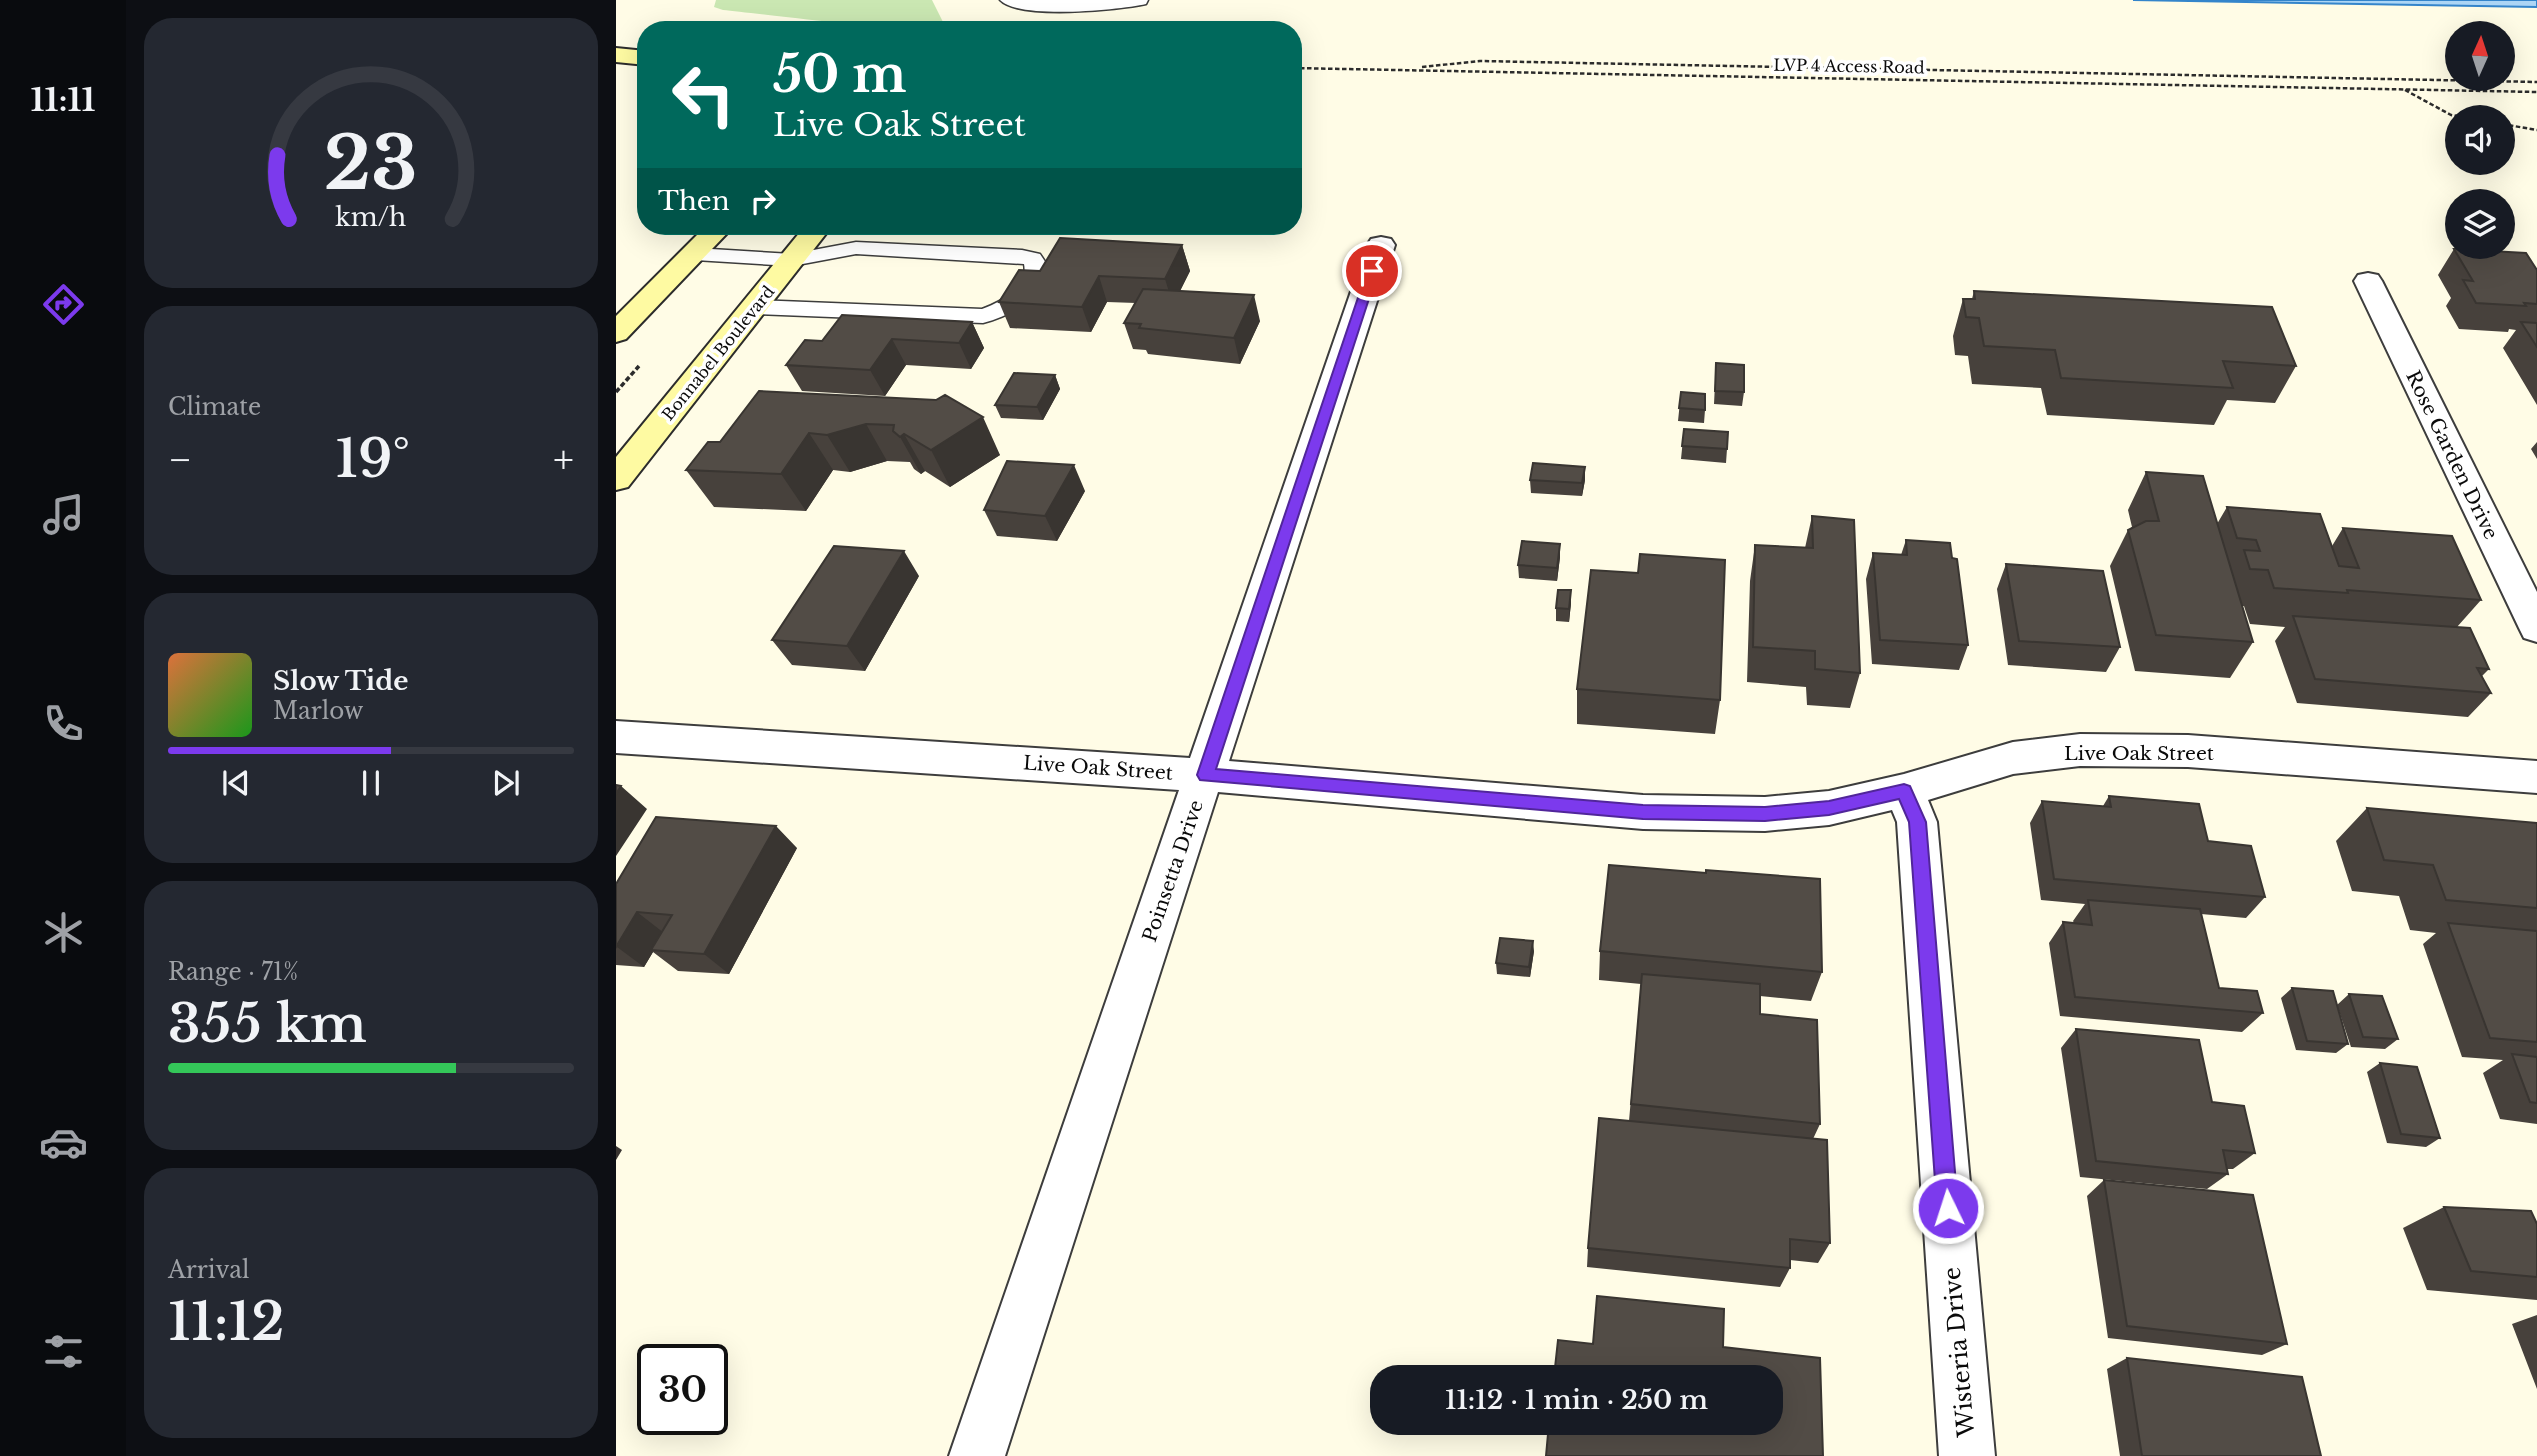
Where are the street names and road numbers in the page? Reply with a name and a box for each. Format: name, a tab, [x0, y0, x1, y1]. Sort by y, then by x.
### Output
street label: LVP 4 Access Road	[1773, 55, 1925, 77]
street label: Bonnabel Boulevard	[658, 281, 779, 424]
street label: Rose Garden Drive	[2401, 367, 2503, 543]
street label: Live Oak Street	[2064, 742, 2215, 765]
street label: Live Oak Street	[1022, 751, 1174, 785]
street label: Poinsetta Drive	[1138, 797, 1208, 945]
street label: Wisteria Drive	[1938, 1266, 1980, 1439]

